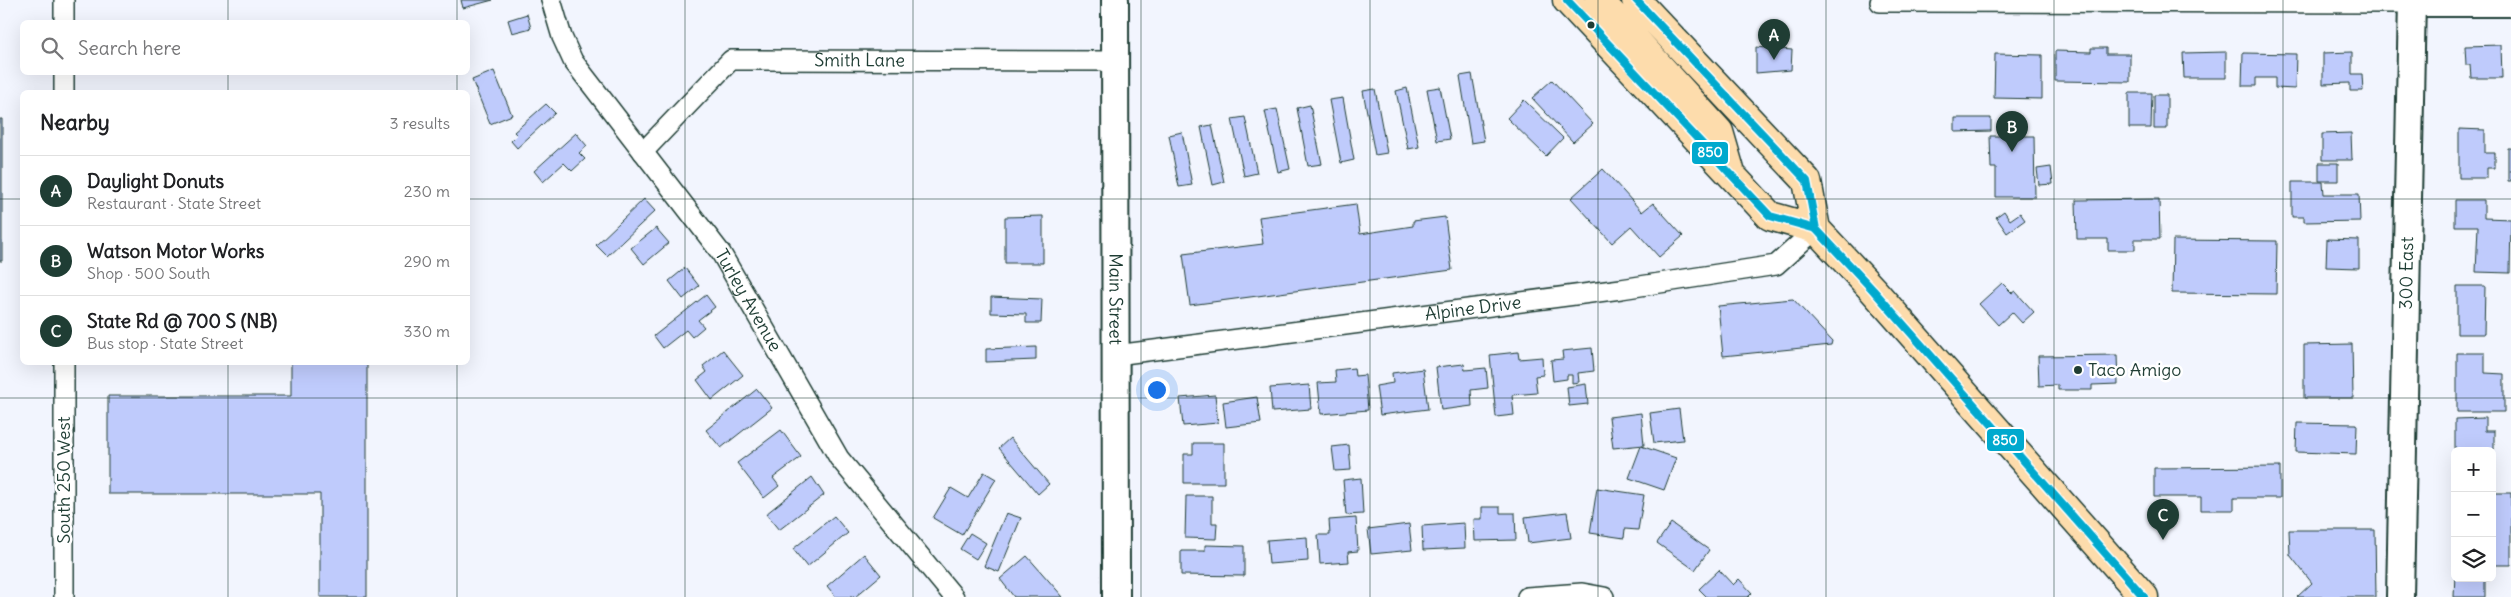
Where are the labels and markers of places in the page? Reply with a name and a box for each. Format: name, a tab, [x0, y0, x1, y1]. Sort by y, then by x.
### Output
pin: A	[1758, 19, 1790, 60]
unlabelled marker	[1586, 20, 1596, 30]
pin: B	[1996, 111, 2028, 152]
place label: Taco Amigo	[2088, 358, 2181, 381]
marker: Taco Amigo	[2072, 364, 2084, 376]
pin: C	[2147, 499, 2179, 540]

